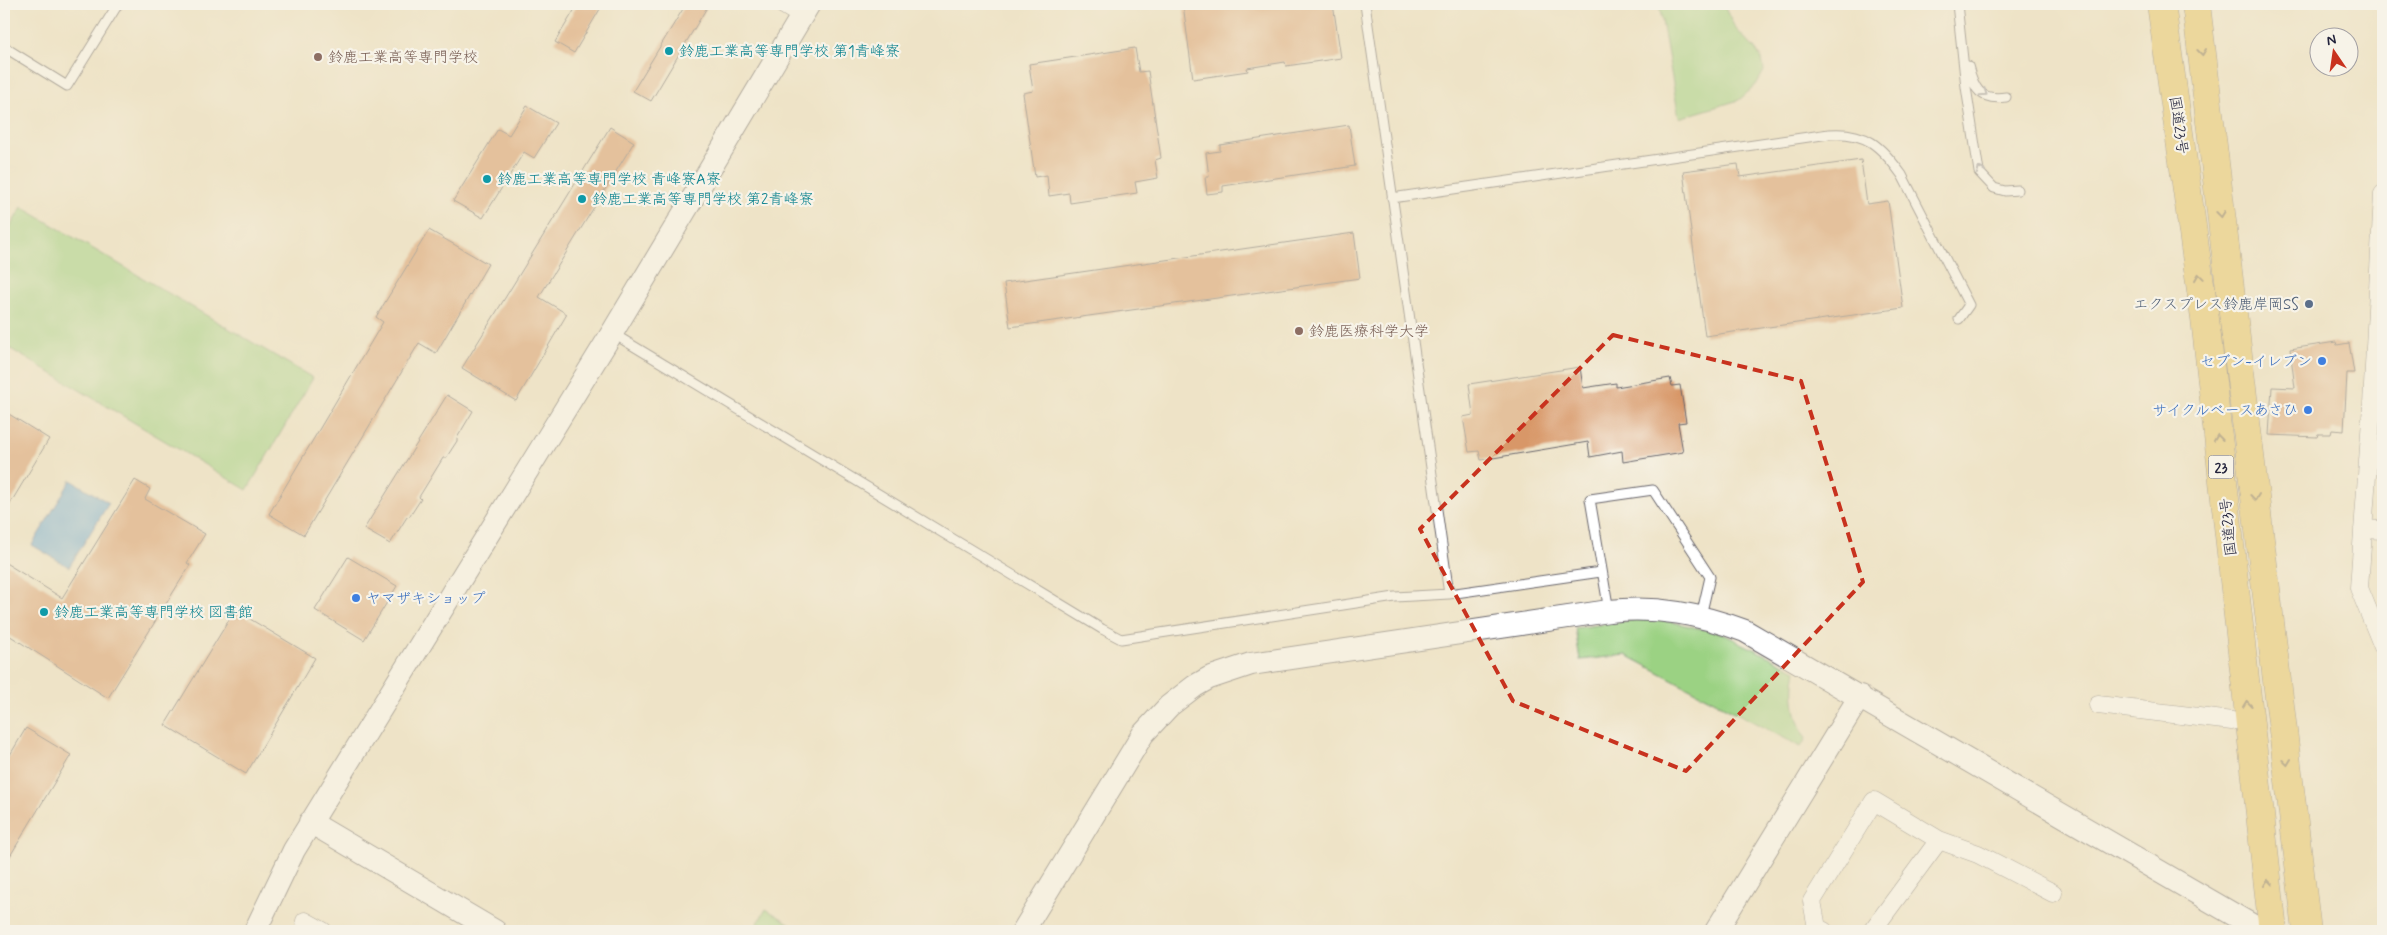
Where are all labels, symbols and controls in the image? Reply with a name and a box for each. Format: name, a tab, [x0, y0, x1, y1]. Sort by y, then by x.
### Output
north arrow	[2310, 28, 2360, 78]
text: N	[2325, 30, 2338, 50]
place label: 鈴鹿工業高等専門学校 第1青峰寮	[679, 42, 900, 62]
marker: 鈴鹿工業高等専門学校 第1青峰寮	[663, 45, 675, 57]
place label: 鈴鹿工業高等専門学校	[328, 48, 478, 68]
one-way arrow	[2196, 48, 2207, 56]
marker: 鈴鹿工業高等専門学校	[312, 51, 324, 63]
one-way arrow	[1978, 87, 1988, 96]
street label: 国道23号	[2164, 95, 2192, 156]
one-way arrow	[1975, 166, 1986, 175]
place label: 鈴鹿工業高等専門学校 青峰寮A寮	[497, 170, 721, 190]
marker: 鈴鹿工業高等専門学校 青峰寮A寮	[481, 173, 493, 185]
place label: 鈴鹿工業高等専門学校 第2青峰寮	[592, 190, 813, 210]
marker: 鈴鹿工業高等専門学校 第2青峰寮	[576, 193, 588, 205]
one-way arrow	[2215, 210, 2226, 218]
one-way arrow	[2194, 272, 2205, 280]
place label: エクスプレス鈴鹿岸岡SS	[2133, 295, 2299, 315]
marker: エクスプレス鈴鹿岸岡SS	[2303, 298, 2315, 310]
place label: 鈴鹿医療科学大学	[1309, 322, 1429, 342]
marker: 鈴鹿医療科学大学	[1293, 325, 1305, 337]
place label: セブン-イレブン	[2200, 352, 2312, 372]
marker: セブン-イレブン	[2316, 355, 2328, 367]
place label: サイクルベースあさひ	[2152, 401, 2298, 421]
marker: サイクルベースあさひ	[2302, 404, 2314, 416]
one-way arrow	[2213, 434, 2224, 442]
road number: 23	[2208, 456, 2234, 478]
one-way arrow	[2249, 493, 2260, 501]
street label: 国道23号	[2216, 497, 2242, 557]
place label: ヤマザキショップ	[366, 589, 485, 609]
marker: ヤマザキショップ	[350, 592, 362, 604]
place label: 鈴鹿工業高等専門学校 図書館	[54, 603, 253, 623]
marker: 鈴鹿工業高等専門学校 図書館	[38, 606, 50, 618]
one-way arrow	[2242, 700, 2253, 708]
one-way arrow	[2281, 758, 2292, 766]
one-way arrow	[2263, 878, 2274, 886]

